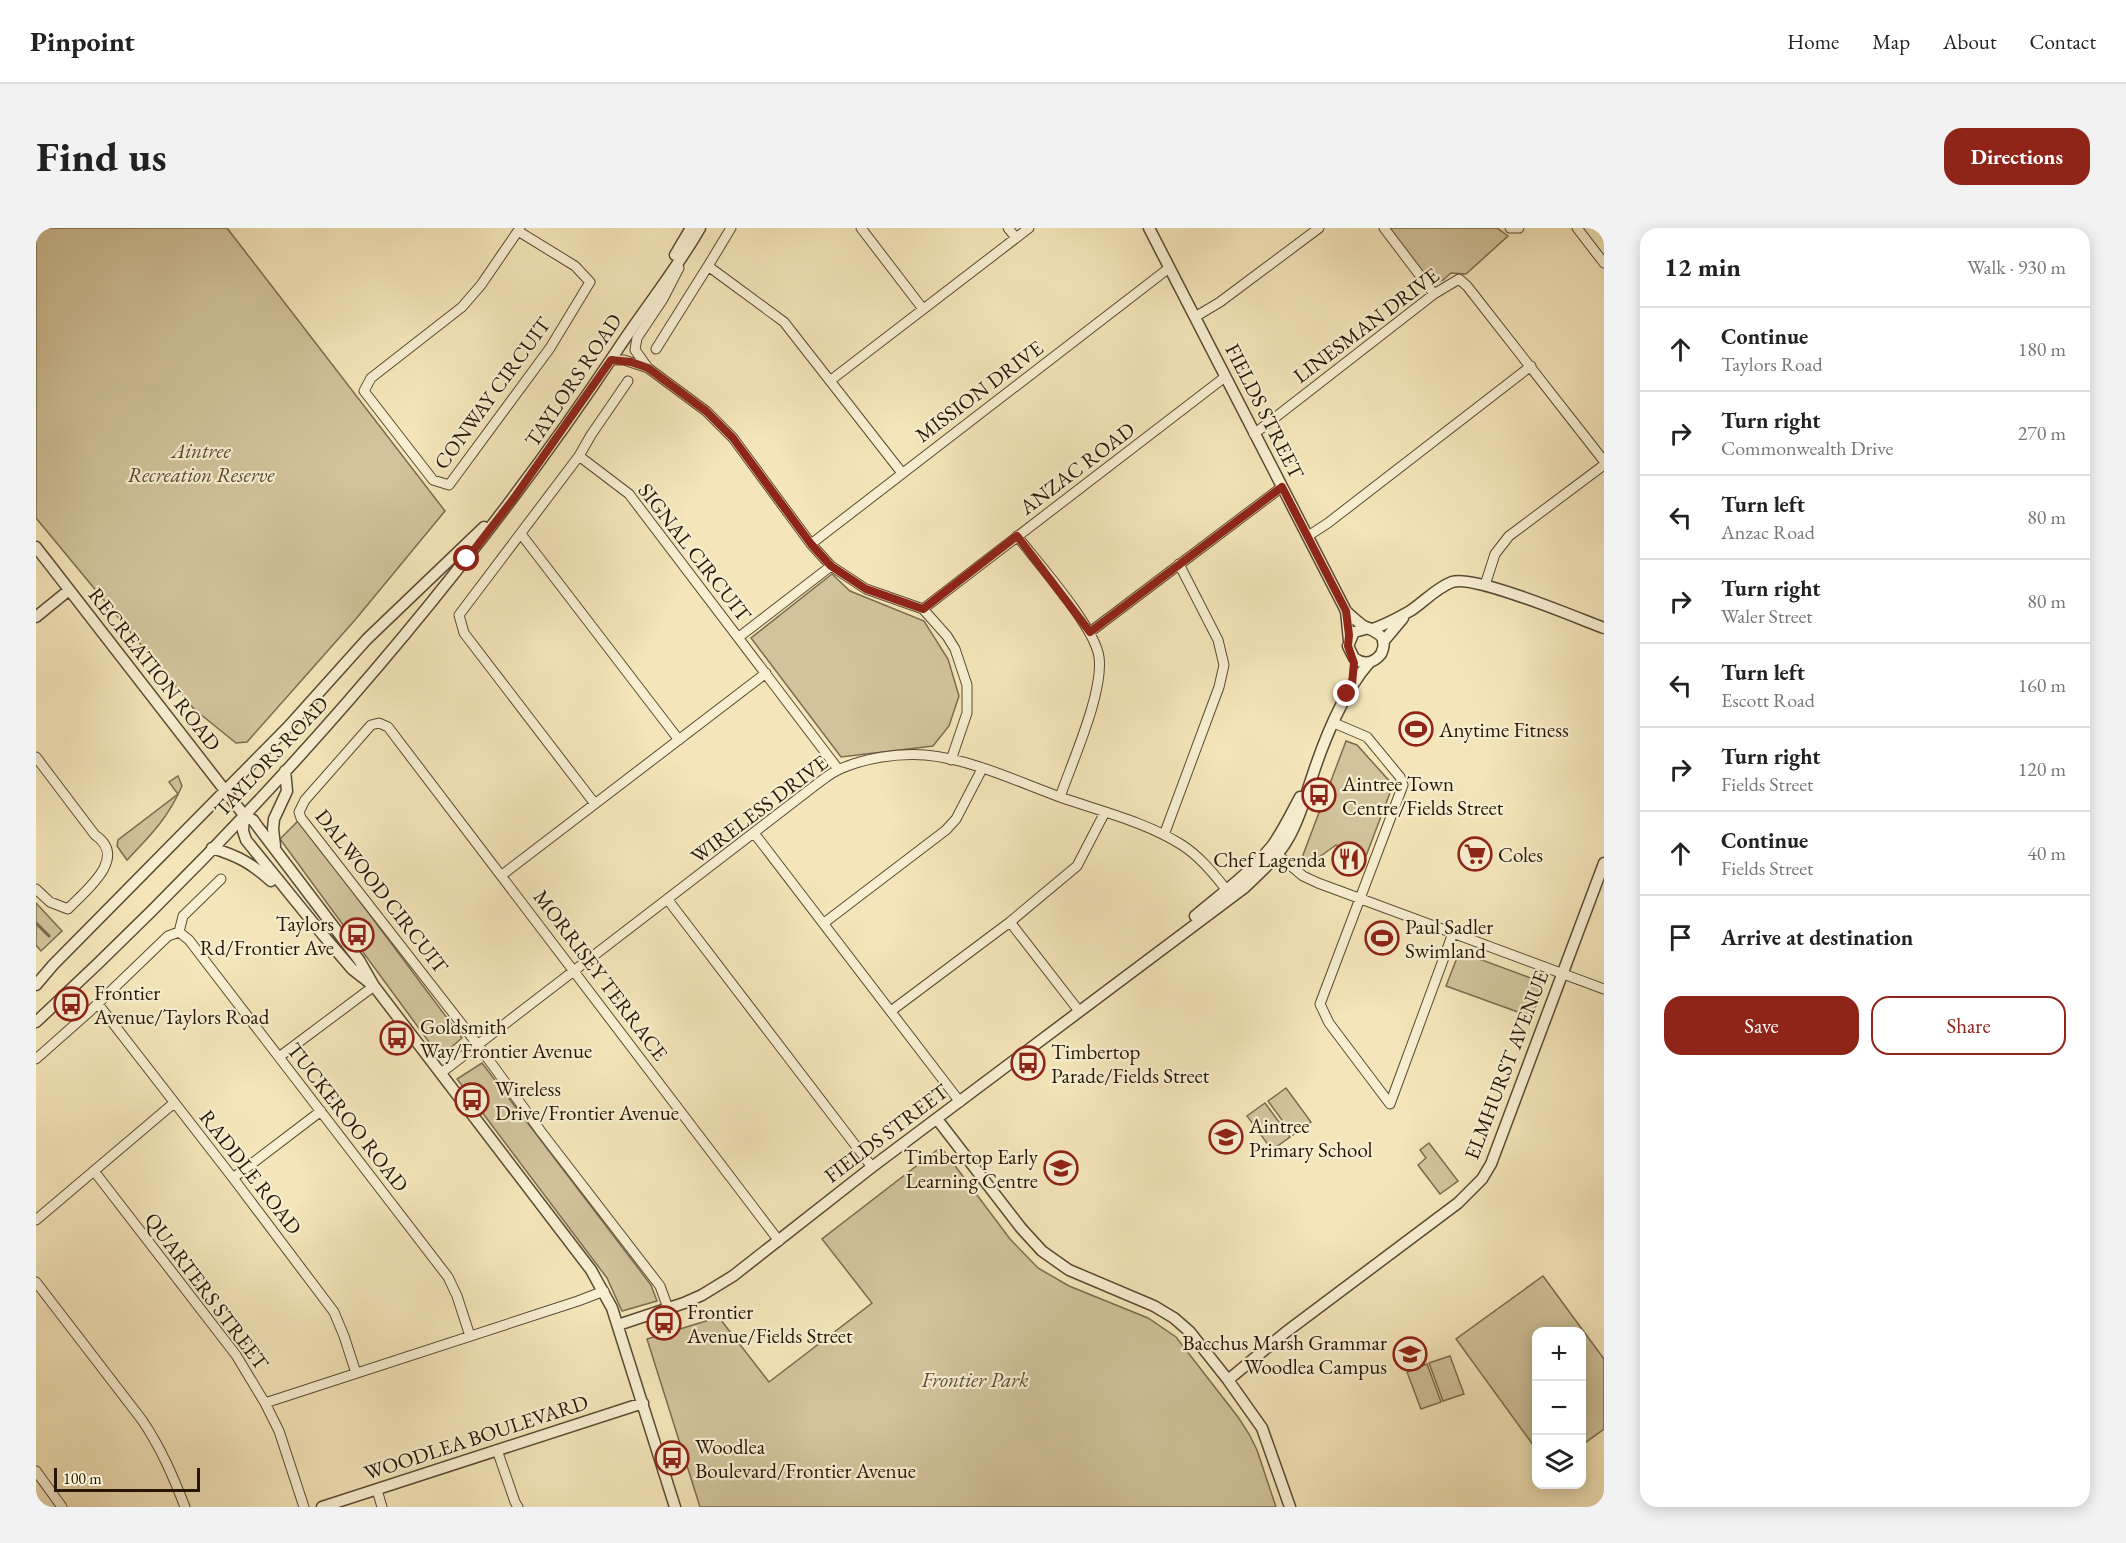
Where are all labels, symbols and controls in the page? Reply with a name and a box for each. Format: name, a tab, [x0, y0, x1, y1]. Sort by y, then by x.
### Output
text: Pinpoint	[30, 23, 135, 59]
text: Home	[1787, 28, 1839, 55]
text: Map	[1872, 28, 1910, 55]
text: About	[1943, 28, 1996, 55]
text: Contact	[2029, 28, 2096, 55]
button: Directions	[1944, 128, 2090, 185]
text: Find us	[36, 129, 167, 184]
text: 12 min	[1664, 250, 1741, 284]
text: Walk · 930 m	[1967, 254, 2066, 280]
street label: LINESMAN DRIVE	[1288, 261, 1444, 389]
street label: TAYLORS ROAD	[518, 308, 628, 452]
street label: CONWAY CIRCUIT	[428, 311, 557, 475]
text: Continue	[1721, 322, 1808, 351]
icon: ahead	[1664, 333, 1697, 366]
street label: MISSION DRIVE	[910, 334, 1049, 448]
text: 180 m	[2018, 336, 2066, 362]
street label: FIELDS STREET	[1219, 339, 1311, 484]
text: Taylors Road	[1721, 351, 1823, 377]
text: Turn right	[1721, 406, 1820, 435]
street label: ANZAC ROAD	[1013, 416, 1140, 521]
icon: right	[1664, 417, 1697, 450]
text: 270 m	[2018, 420, 2066, 446]
text: Commonwealth Drive	[1721, 435, 1893, 461]
park label: Aintree Recreation Reserve	[128, 437, 275, 488]
street label: SIGNAL CIRCUIT	[632, 477, 758, 627]
text: Turn left	[1721, 490, 1805, 519]
icon: left	[1664, 501, 1697, 534]
text: 80 m	[2027, 504, 2066, 530]
text: Anzac Road	[1721, 519, 1815, 545]
route start	[453, 545, 479, 571]
text: Turn right	[1721, 574, 1820, 603]
street label: RECREATION ROAD	[83, 582, 227, 756]
icon: right	[1664, 585, 1697, 618]
text: 80 m	[2027, 588, 2066, 614]
text: Waler Street	[1721, 603, 1813, 629]
text: Turn left	[1721, 658, 1805, 687]
icon: left	[1664, 669, 1697, 702]
text: 160 m	[2018, 672, 2066, 698]
route end	[1333, 680, 1359, 706]
text: Escott Road	[1721, 687, 1815, 713]
street label: TAYLORS ROAD	[208, 690, 334, 822]
sports icon: Anytime Fitness	[1398, 711, 1434, 747]
place label: Anytime Fitness	[1438, 716, 1569, 743]
text: Turn right	[1721, 742, 1820, 771]
street label: WIRELESS DRIVE	[685, 748, 833, 869]
icon: right	[1664, 753, 1697, 786]
text: 120 m	[2018, 756, 2066, 782]
place label: Aintree Town Centre/Fields Street	[1341, 770, 1504, 821]
text: Fields Street	[1721, 771, 1813, 797]
bus stop icon: Aintree Town Centre/Fields Street	[1301, 777, 1337, 813]
street label: DALWOOD CIRCUIT	[309, 803, 455, 979]
text: Continue	[1721, 826, 1808, 855]
supermarket icon: Coles	[1457, 836, 1493, 872]
icon: ahead	[1664, 837, 1697, 870]
text: 40 m	[2027, 840, 2066, 866]
restaurant icon: Chef Lagenda	[1331, 841, 1367, 877]
place label: Coles	[1498, 841, 1543, 868]
place label: Chef Lagenda	[1213, 846, 1327, 873]
text: Fields Street	[1721, 855, 1813, 881]
street label: MORRISEY TERRACE	[528, 884, 674, 1066]
place label: Taylors Rd/Frontier Ave	[200, 910, 334, 961]
place label: Paul Sadler Swimland	[1405, 913, 1493, 964]
bus stop icon: Taylors Rd/Frontier Ave	[339, 917, 375, 953]
sports icon: Paul Sadler Swimland	[1364, 920, 1400, 956]
icon: arrive	[1664, 921, 1697, 954]
text: Arrive at destination	[1721, 923, 1913, 952]
street label: ELMHURST AVENUE	[1458, 967, 1555, 1163]
place label: Frontier Avenue/Taylors Road	[93, 979, 270, 1030]
bus stop icon: Frontier Avenue/Taylors Road	[53, 986, 89, 1022]
button: Save	[1664, 996, 1859, 1055]
button: Share	[1871, 996, 2066, 1055]
place label: Goldsmith Way/Frontier Avenue	[420, 1013, 592, 1064]
bus stop icon: Goldsmith Way/Frontier Avenue	[379, 1020, 415, 1056]
street label: TUCKEROO ROAD	[281, 1037, 415, 1197]
place label: Timbertop Parade/Fields Street	[1051, 1038, 1210, 1089]
bus stop icon: Timbertop Parade/Fields Street	[1010, 1045, 1046, 1081]
place label: Wireless Drive/Frontier Avenue	[495, 1075, 679, 1126]
street label: FIELDS STREET	[819, 1077, 954, 1188]
bus stop icon: Wireless Drive/Frontier Avenue	[454, 1082, 490, 1118]
street label: RADDLE ROAD	[194, 1104, 308, 1240]
place label: Aintree Primary School	[1248, 1112, 1373, 1163]
school or university icon: Aintree Primary School	[1208, 1119, 1244, 1155]
place label: Timbertop Early Learning Centre	[903, 1143, 1039, 1194]
school or university icon: Timbertop Early Learning Centre	[1043, 1150, 1079, 1186]
street label: QUARTERS STREET	[138, 1207, 276, 1376]
place label: Frontier Avenue/Fields Street	[686, 1298, 853, 1349]
bus stop icon: Frontier Avenue/Fields Street	[646, 1305, 682, 1341]
map controls	[1532, 1327, 1586, 1489]
button: +	[1532, 1327, 1586, 1381]
place label: Bacchus Marsh Grammar Woodlea Campus	[1182, 1329, 1387, 1380]
school or university icon: Bacchus Marsh Grammar Woodlea Campus	[1392, 1336, 1428, 1372]
park label: Frontier Park	[920, 1366, 1029, 1393]
button: −	[1532, 1381, 1586, 1435]
street label: WOODLEA BOULEVARD	[361, 1388, 592, 1486]
place label: Woodlea Boulevard/Frontier Avenue	[695, 1433, 916, 1484]
button: layers	[1532, 1435, 1586, 1489]
bus stop icon: Woodlea Boulevard/Frontier Avenue	[654, 1440, 690, 1476]
scale bar	[54, 1465, 200, 1492]
text: 100 m	[63, 1468, 102, 1489]

